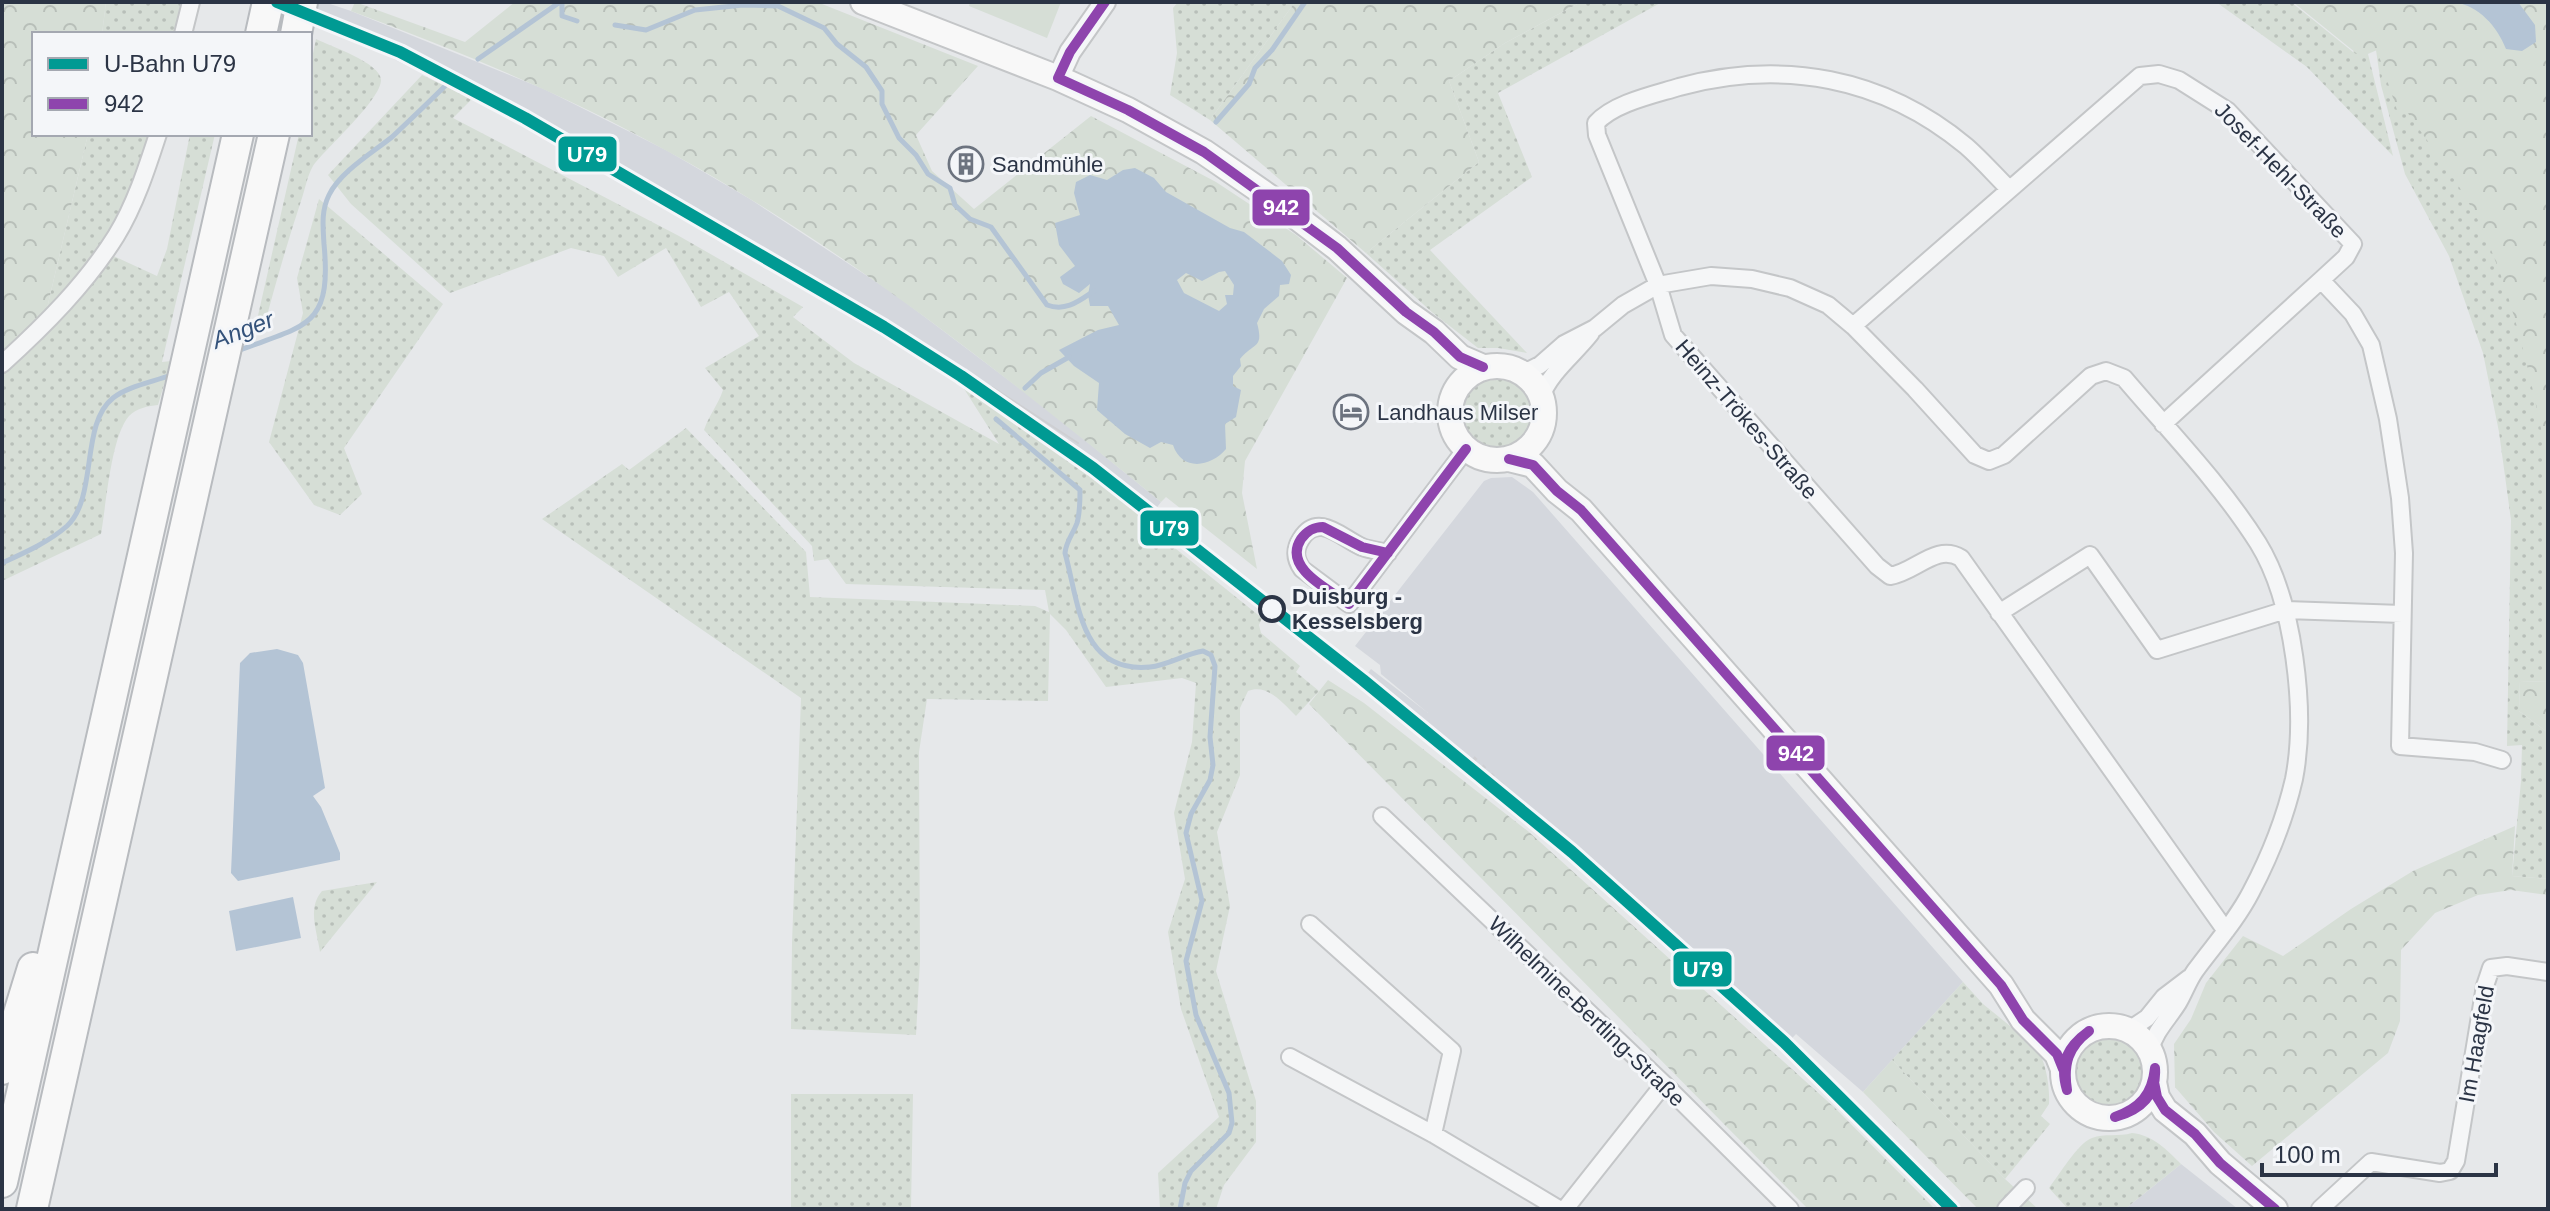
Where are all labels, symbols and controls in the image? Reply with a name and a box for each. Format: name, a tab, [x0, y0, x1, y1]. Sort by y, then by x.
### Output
legend	[32, 32, 312, 136]
text: U-Bahn U79	[104, 50, 236, 77]
text: 942	[104, 90, 144, 117]
street label: Josef-Hehl-Straße	[2210, 97, 2352, 243]
line badge: U79	[557, 135, 618, 173]
text: U79	[567, 142, 607, 167]
building icon: Sandmühle	[947, 145, 985, 183]
place label: Sandmühle	[992, 152, 1103, 177]
line badge: 942	[1251, 188, 1311, 227]
text: 942	[1263, 195, 1299, 220]
water label: Anger	[206, 305, 278, 354]
street label: Heinz-Trökes-Straße	[1670, 334, 1823, 504]
hotel icon: Landhaus Milser	[1332, 393, 1370, 431]
place label: Landhaus Milser	[1377, 400, 1538, 425]
line badge: U79	[1139, 509, 1200, 547]
text: U79	[1149, 516, 1189, 541]
place label: Duisburg - Kesselsberg	[1292, 584, 1423, 634]
marker: Duisburg - Kesselsberg	[1259, 596, 1285, 622]
line badge: 942	[1765, 734, 1826, 772]
text: 942	[1778, 741, 1814, 766]
street label: Wilhelmine-Bertling-Straße	[1483, 911, 1690, 1112]
line badge: U79	[1672, 950, 1733, 988]
text: U79	[1683, 957, 1723, 982]
street label: Im Haagfeld	[2454, 984, 2499, 1105]
scale bar	[2262, 1127, 2496, 1177]
text: 100 m	[2274, 1141, 2341, 1168]

